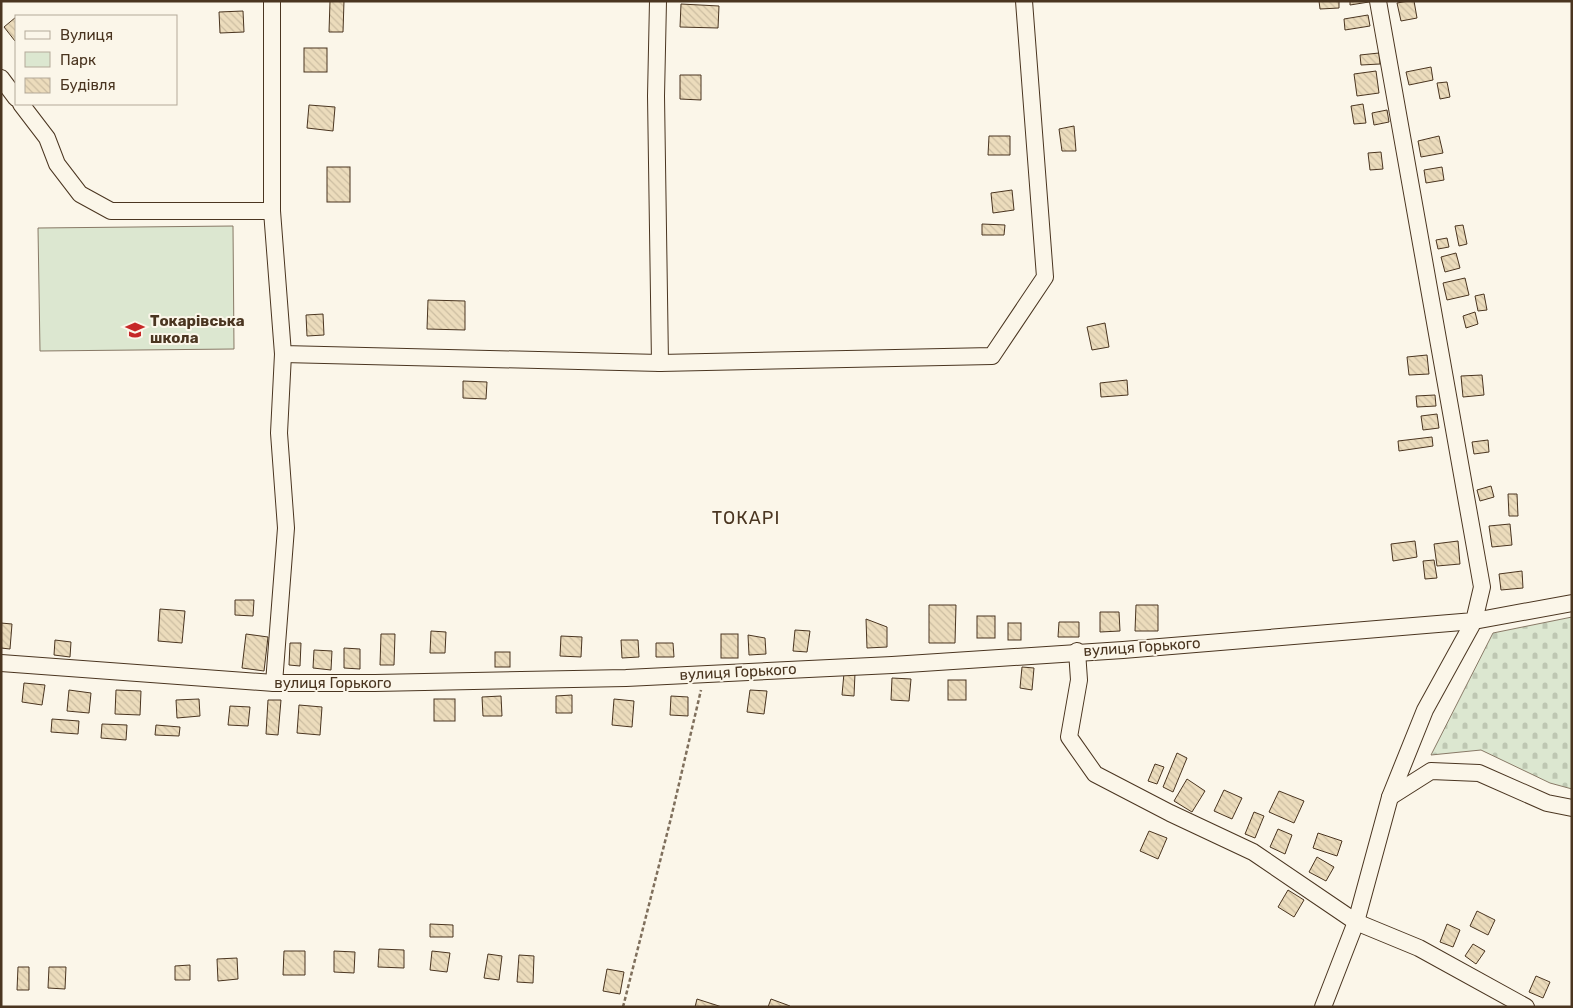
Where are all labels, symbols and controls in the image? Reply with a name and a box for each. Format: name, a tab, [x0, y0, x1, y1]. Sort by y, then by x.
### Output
legend	[15, 15, 178, 105]
text: Вулиця	[60, 26, 113, 44]
text: Парк	[60, 51, 96, 69]
text: Будівля	[60, 76, 116, 94]
place label: Токарівська школа	[150, 312, 245, 347]
school or university icon: Токарівська школа	[124, 319, 146, 341]
district label: ТОКАРІ	[712, 507, 780, 529]
street label: вулиця Горького	[1083, 634, 1201, 660]
street label: вулиця Горького	[679, 660, 797, 684]
street label: вулиця Горького	[274, 674, 392, 692]

